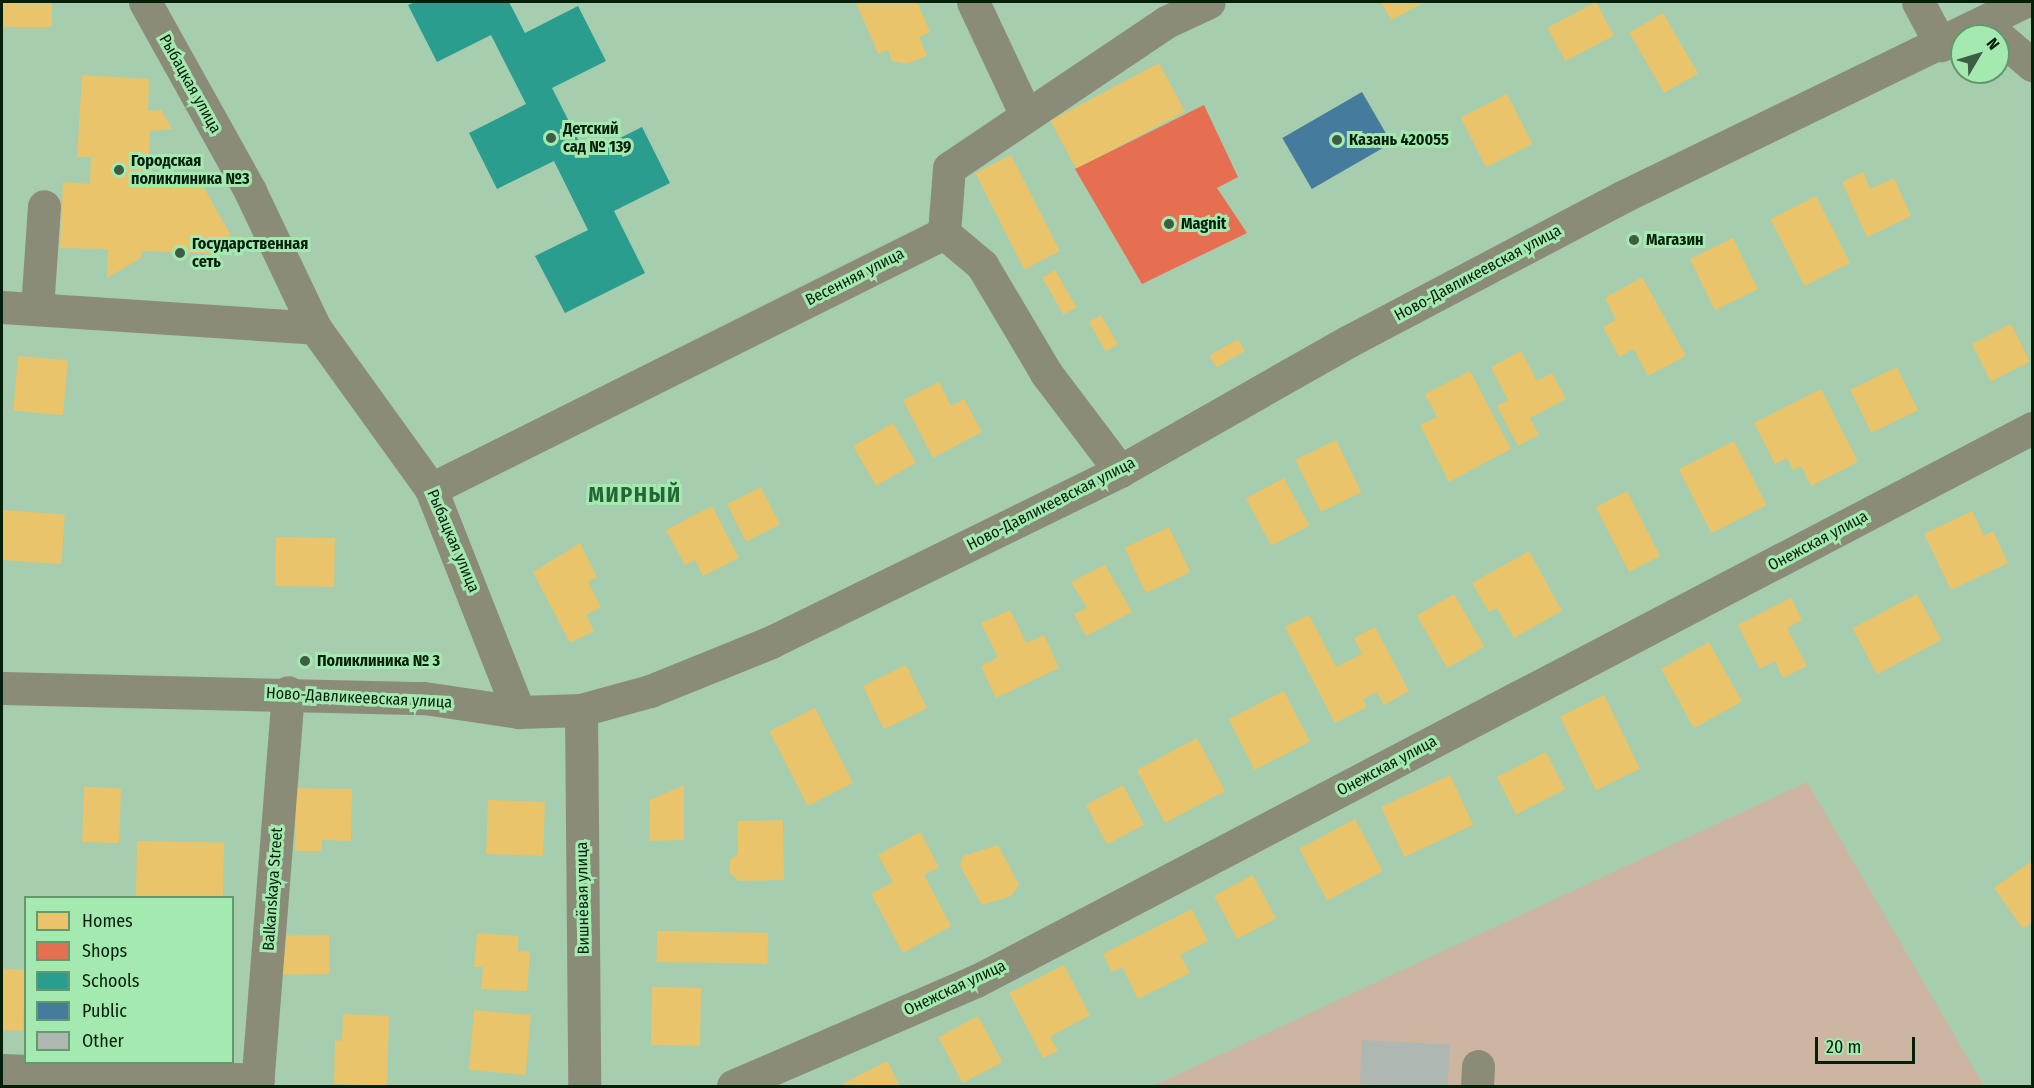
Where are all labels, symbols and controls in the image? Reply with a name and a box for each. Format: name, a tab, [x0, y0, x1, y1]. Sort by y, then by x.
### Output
north arrow	[1950, 24, 2010, 84]
street label: Рыбацкая улица	[155, 31, 225, 137]
text: N	[1983, 34, 2003, 53]
place label: Детский сад № 139	[563, 119, 631, 157]
place label: Казань 420055	[1349, 130, 1449, 150]
marker: Детский сад № 139	[544, 131, 558, 145]
marker: Казань 420055	[1330, 133, 1344, 147]
place label: Городская поликлиника №3	[131, 151, 250, 189]
marker: Городская поликлиника №3	[112, 163, 126, 177]
place label: Magnit	[1181, 214, 1226, 234]
marker: Magnit	[1162, 217, 1176, 231]
street label: Ново-Давликеевская улица	[1391, 221, 1565, 325]
place label: Магазин	[1646, 230, 1703, 250]
marker: Магазин	[1627, 233, 1641, 247]
place label: Государственная сеть	[192, 234, 308, 272]
street label: Весенняя улица	[803, 244, 907, 310]
marker: Государственная сеть	[173, 246, 187, 260]
street label: Ново-Давликеевская улица	[964, 453, 1138, 555]
district label: МИРНЫЙ	[588, 482, 682, 508]
street label: Рыбацкая улица	[423, 487, 483, 595]
street label: Онежская улица	[1765, 507, 1871, 575]
place label: Поликлиника № 3	[317, 651, 440, 671]
marker: Поликлиника № 3	[298, 654, 312, 668]
street label: Ново-Давликеевская улица	[265, 684, 453, 712]
street label: Онежская улица	[1334, 732, 1440, 800]
street label: Balkanskaya Street	[259, 827, 287, 951]
street label: Вишнёвая улица	[572, 841, 594, 955]
legend	[24, 896, 234, 1064]
text: Homes	[82, 910, 133, 932]
text: Shops	[82, 940, 127, 962]
street label: Онежская улица	[901, 956, 1009, 1020]
text: Schools	[82, 970, 140, 992]
text: Public	[82, 1000, 127, 1022]
scale bar	[1818, 1025, 1918, 1063]
text: Other	[82, 1030, 124, 1052]
text: 20 m	[1826, 1036, 1861, 1058]

